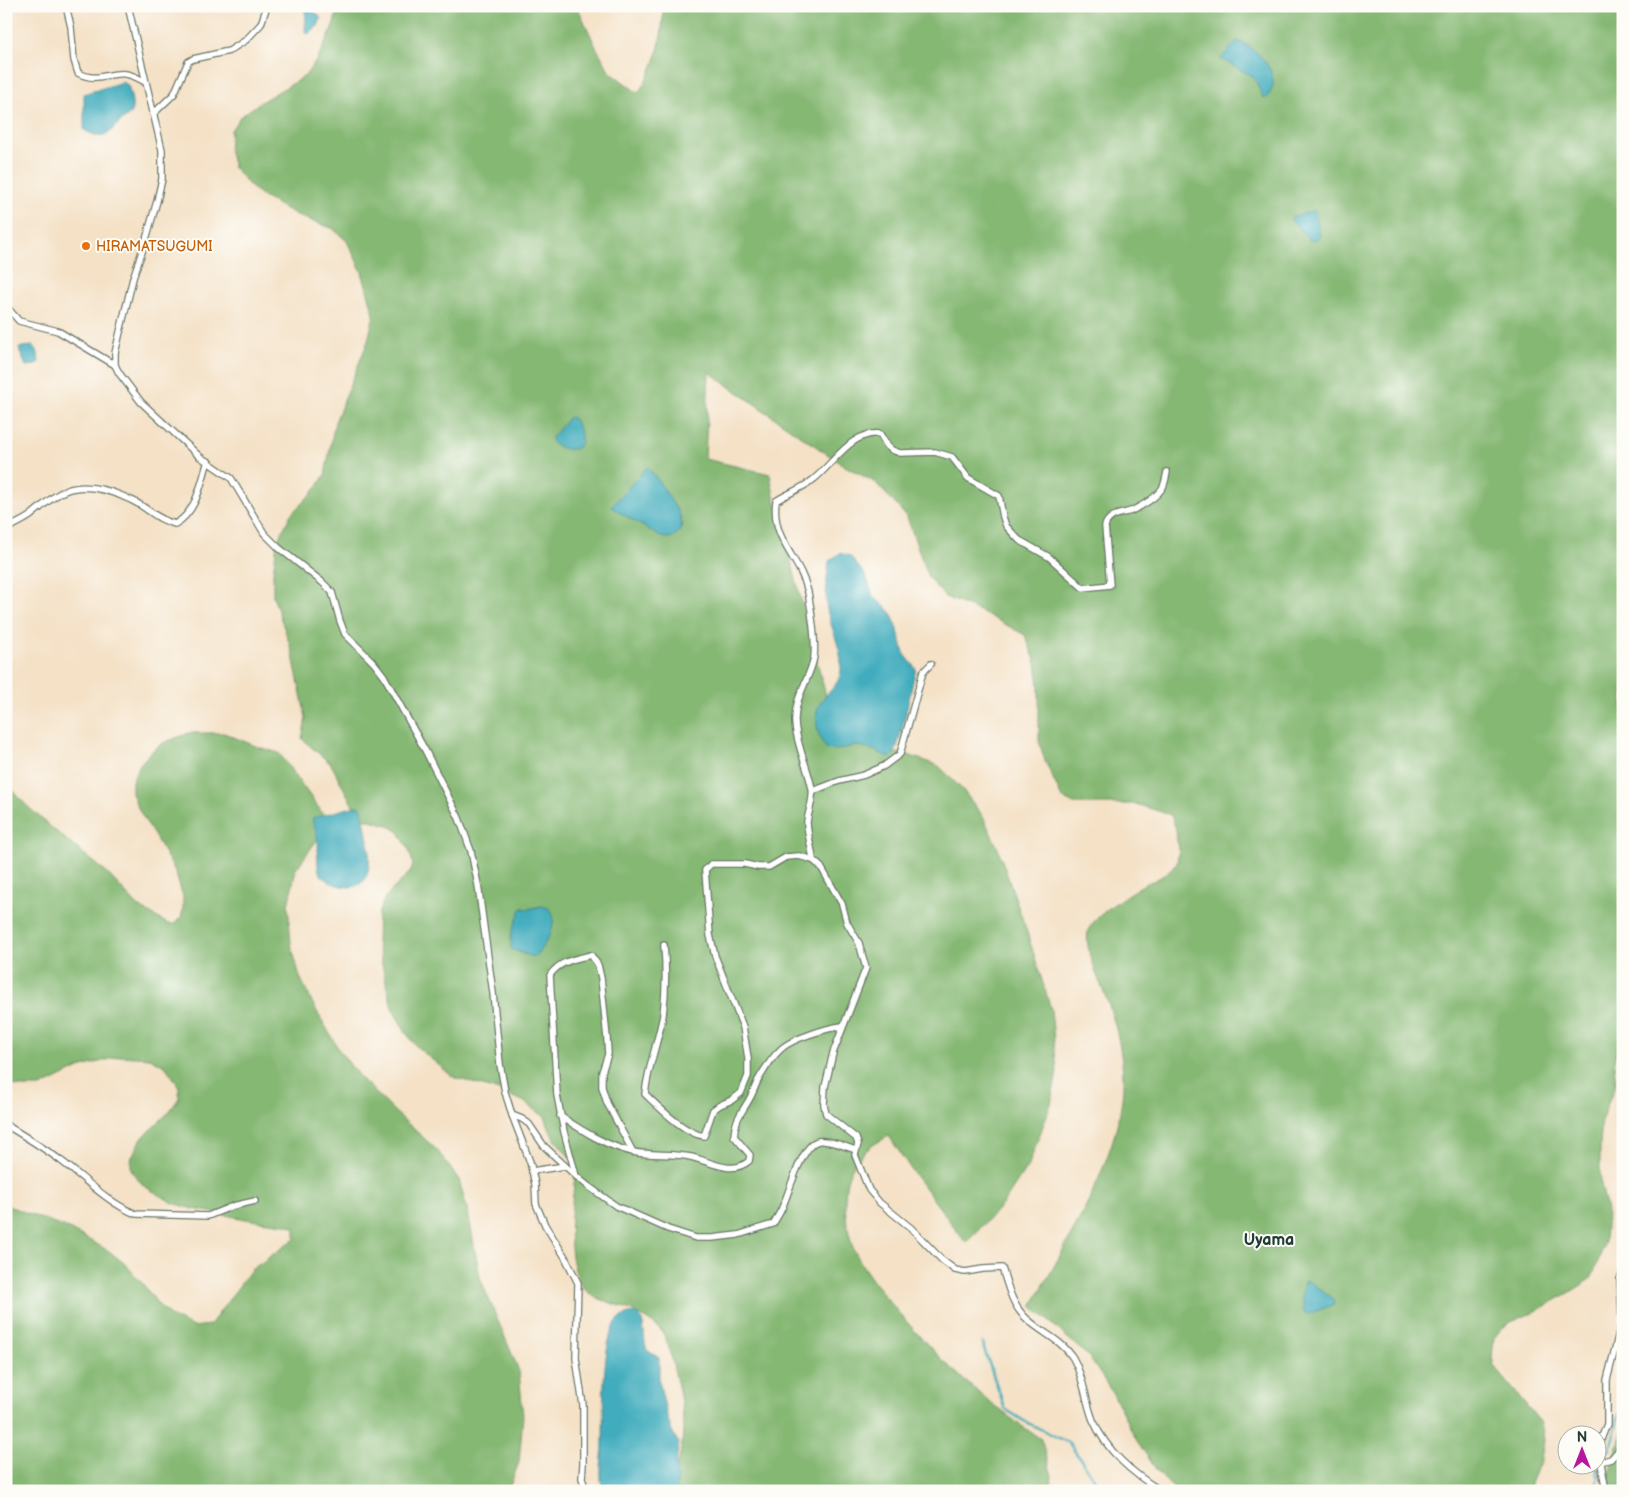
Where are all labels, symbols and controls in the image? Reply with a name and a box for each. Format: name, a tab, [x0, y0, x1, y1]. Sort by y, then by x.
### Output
place label: HIRAMATSUGUMI	[96, 238, 213, 255]
marker: HIRAMATSUGUMI	[80, 240, 92, 252]
district label: Uyama	[1244, 1231, 1294, 1250]
north arrow	[1556, 1424, 1606, 1474]
text: N	[1577, 1429, 1587, 1446]

